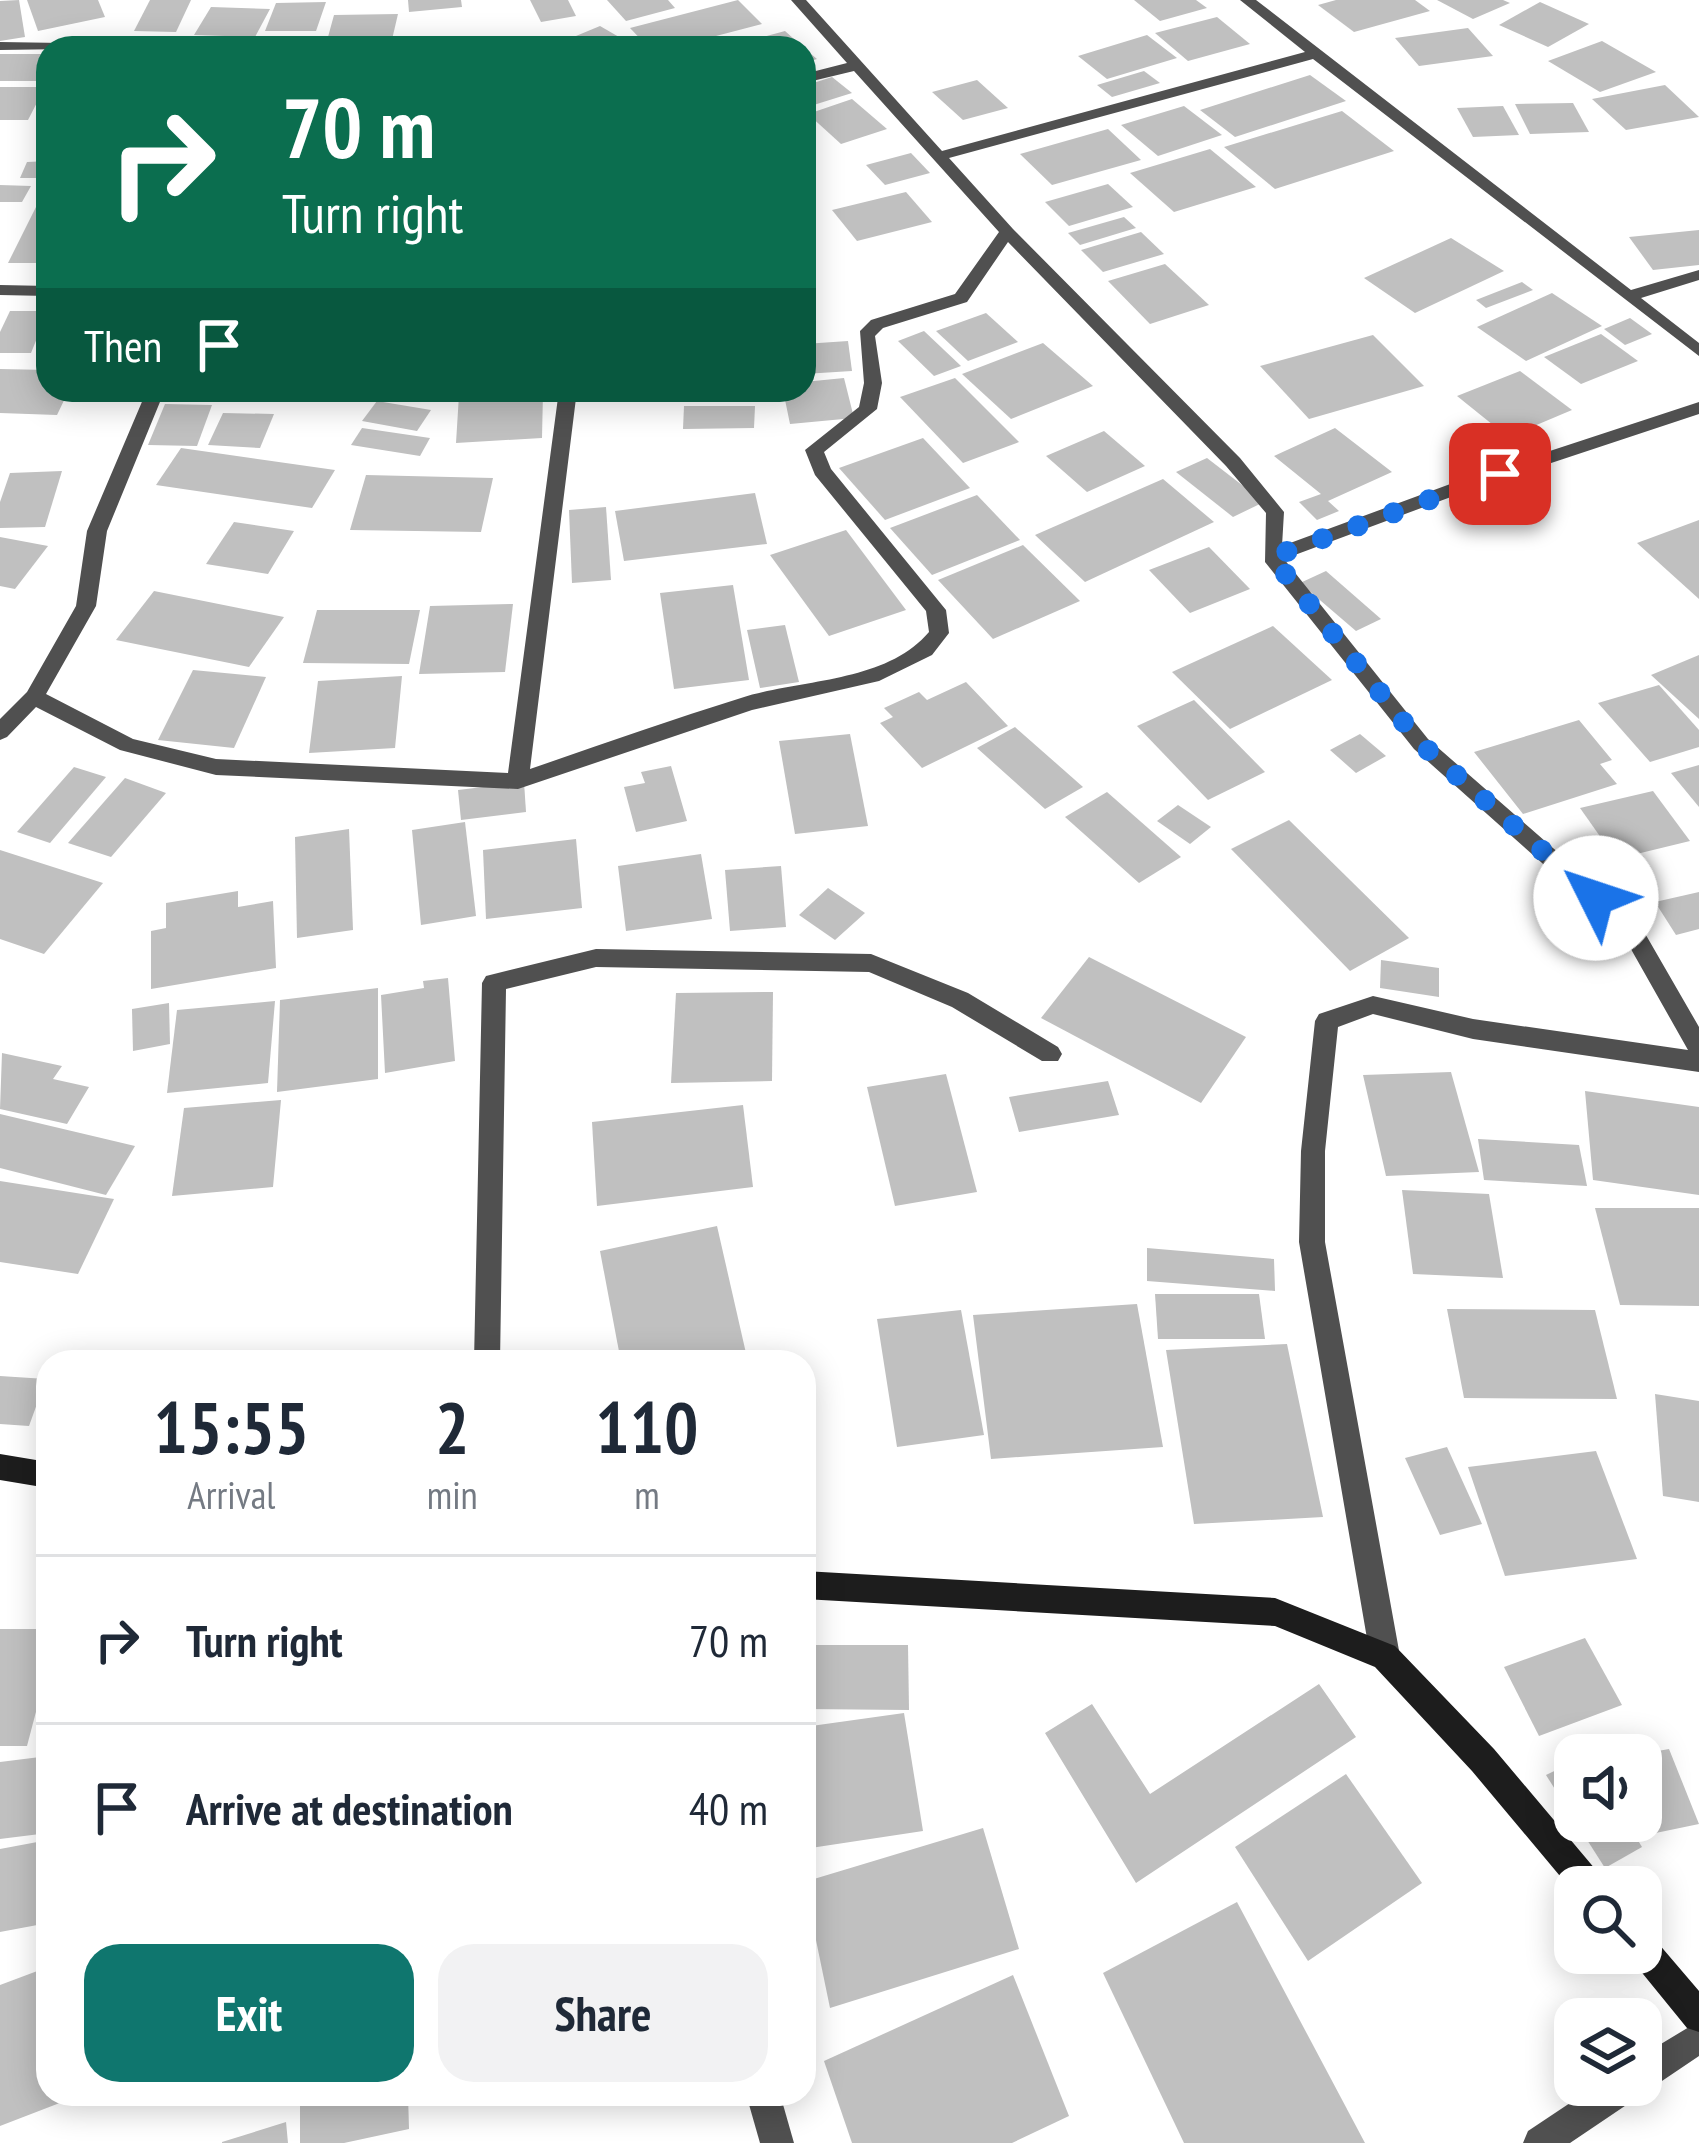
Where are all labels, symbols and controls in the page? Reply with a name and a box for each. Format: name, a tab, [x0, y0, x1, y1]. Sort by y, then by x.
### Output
text: 70 m	[282, 72, 435, 181]
icon: right	[84, 84, 240, 240]
text: Turn right	[282, 178, 463, 248]
icon: arrive	[186, 312, 252, 378]
text: Then	[84, 316, 162, 374]
pin	[1449, 423, 1551, 525]
icon: arrive	[1467, 441, 1533, 507]
position arrow	[1533, 835, 1659, 961]
text: 15:55	[154, 1380, 309, 1473]
text: 2	[435, 1380, 469, 1473]
text: 110	[595, 1380, 698, 1473]
text: Arrival	[187, 1469, 275, 1520]
text: min	[427, 1469, 478, 1520]
text: m	[634, 1469, 660, 1520]
icon: right	[84, 1607, 150, 1673]
text: Turn right	[186, 1611, 343, 1669]
text: 70 m	[689, 1611, 768, 1669]
map controls	[1554, 1734, 1662, 2106]
button: sound	[1554, 1734, 1662, 1842]
icon: arrive	[84, 1775, 150, 1841]
text: Arrive at destination	[186, 1779, 513, 1837]
text: 40 m	[689, 1779, 768, 1837]
button: search	[1554, 1866, 1662, 1974]
button: Exit	[84, 1944, 414, 2082]
button: Share	[438, 1944, 768, 2082]
button: layers	[1554, 1998, 1662, 2106]

